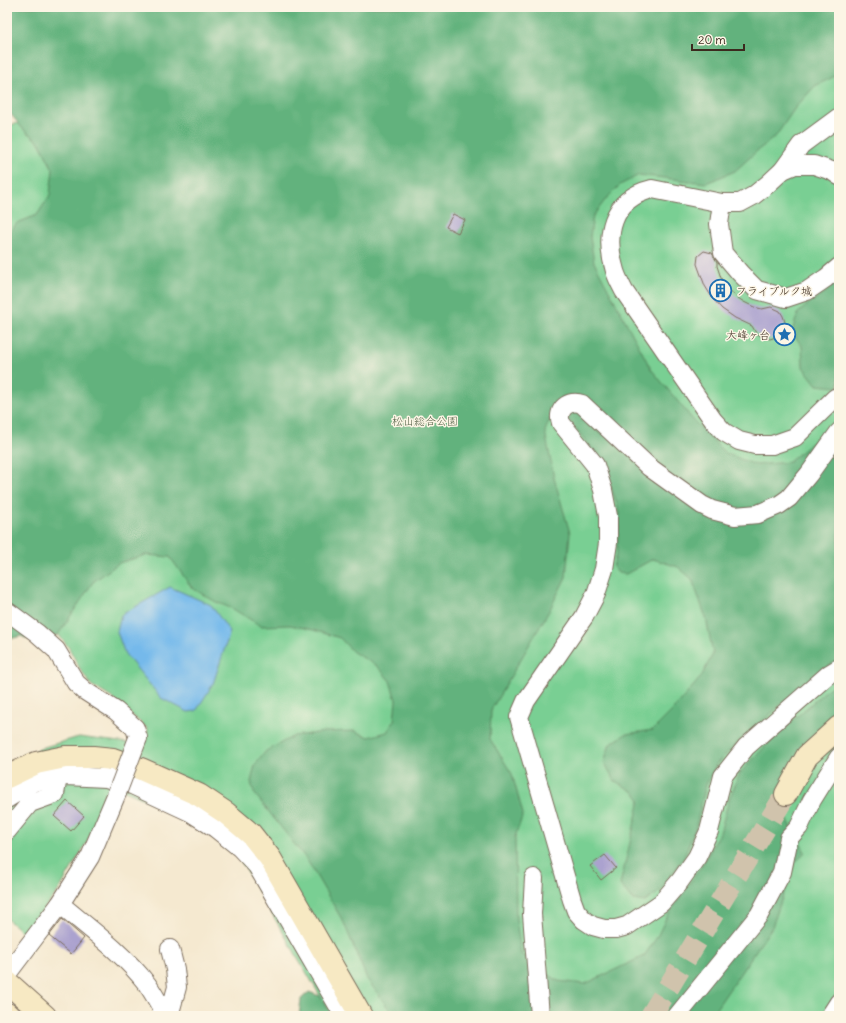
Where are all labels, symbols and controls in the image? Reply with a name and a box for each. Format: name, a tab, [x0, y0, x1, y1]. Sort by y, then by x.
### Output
scale bar	[692, 26, 744, 52]
text: 20 m	[698, 32, 726, 47]
building icon: フライブルク城	[707, 278, 733, 304]
place label: フライブルク城	[736, 284, 812, 298]
place icon: 大峰ヶ台	[772, 322, 798, 348]
place label: 大峰ヶ台	[726, 328, 770, 342]
park label: 松山総合公園	[392, 414, 458, 428]

